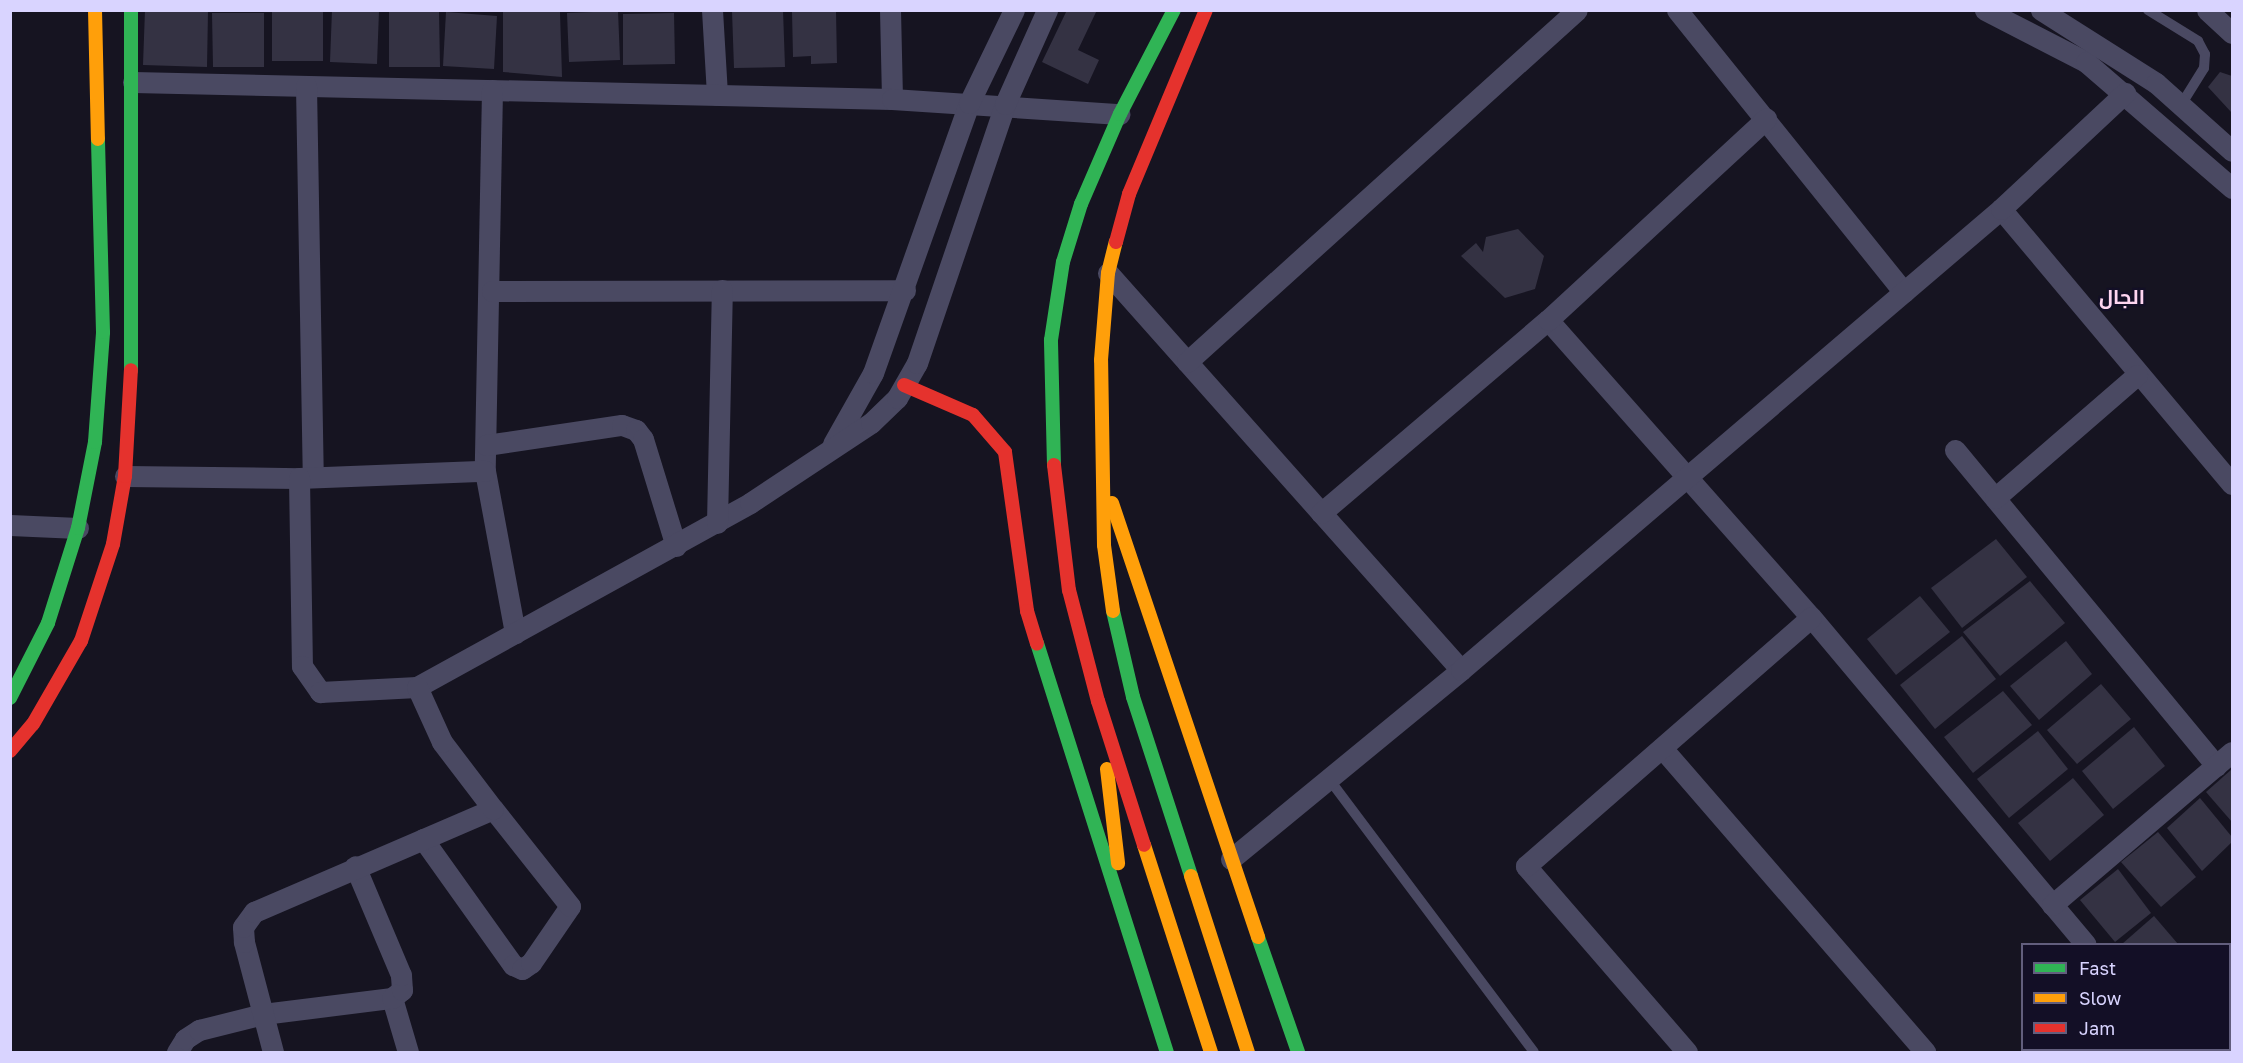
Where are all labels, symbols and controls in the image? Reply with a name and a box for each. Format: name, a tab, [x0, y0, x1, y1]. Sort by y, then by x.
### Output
district label: الجال	[2099, 284, 2145, 308]
legend	[2021, 943, 2231, 1051]
text: Fast	[2079, 957, 2116, 979]
text: Slow	[2079, 987, 2121, 1009]
text: Jam	[2079, 1017, 2115, 1039]

